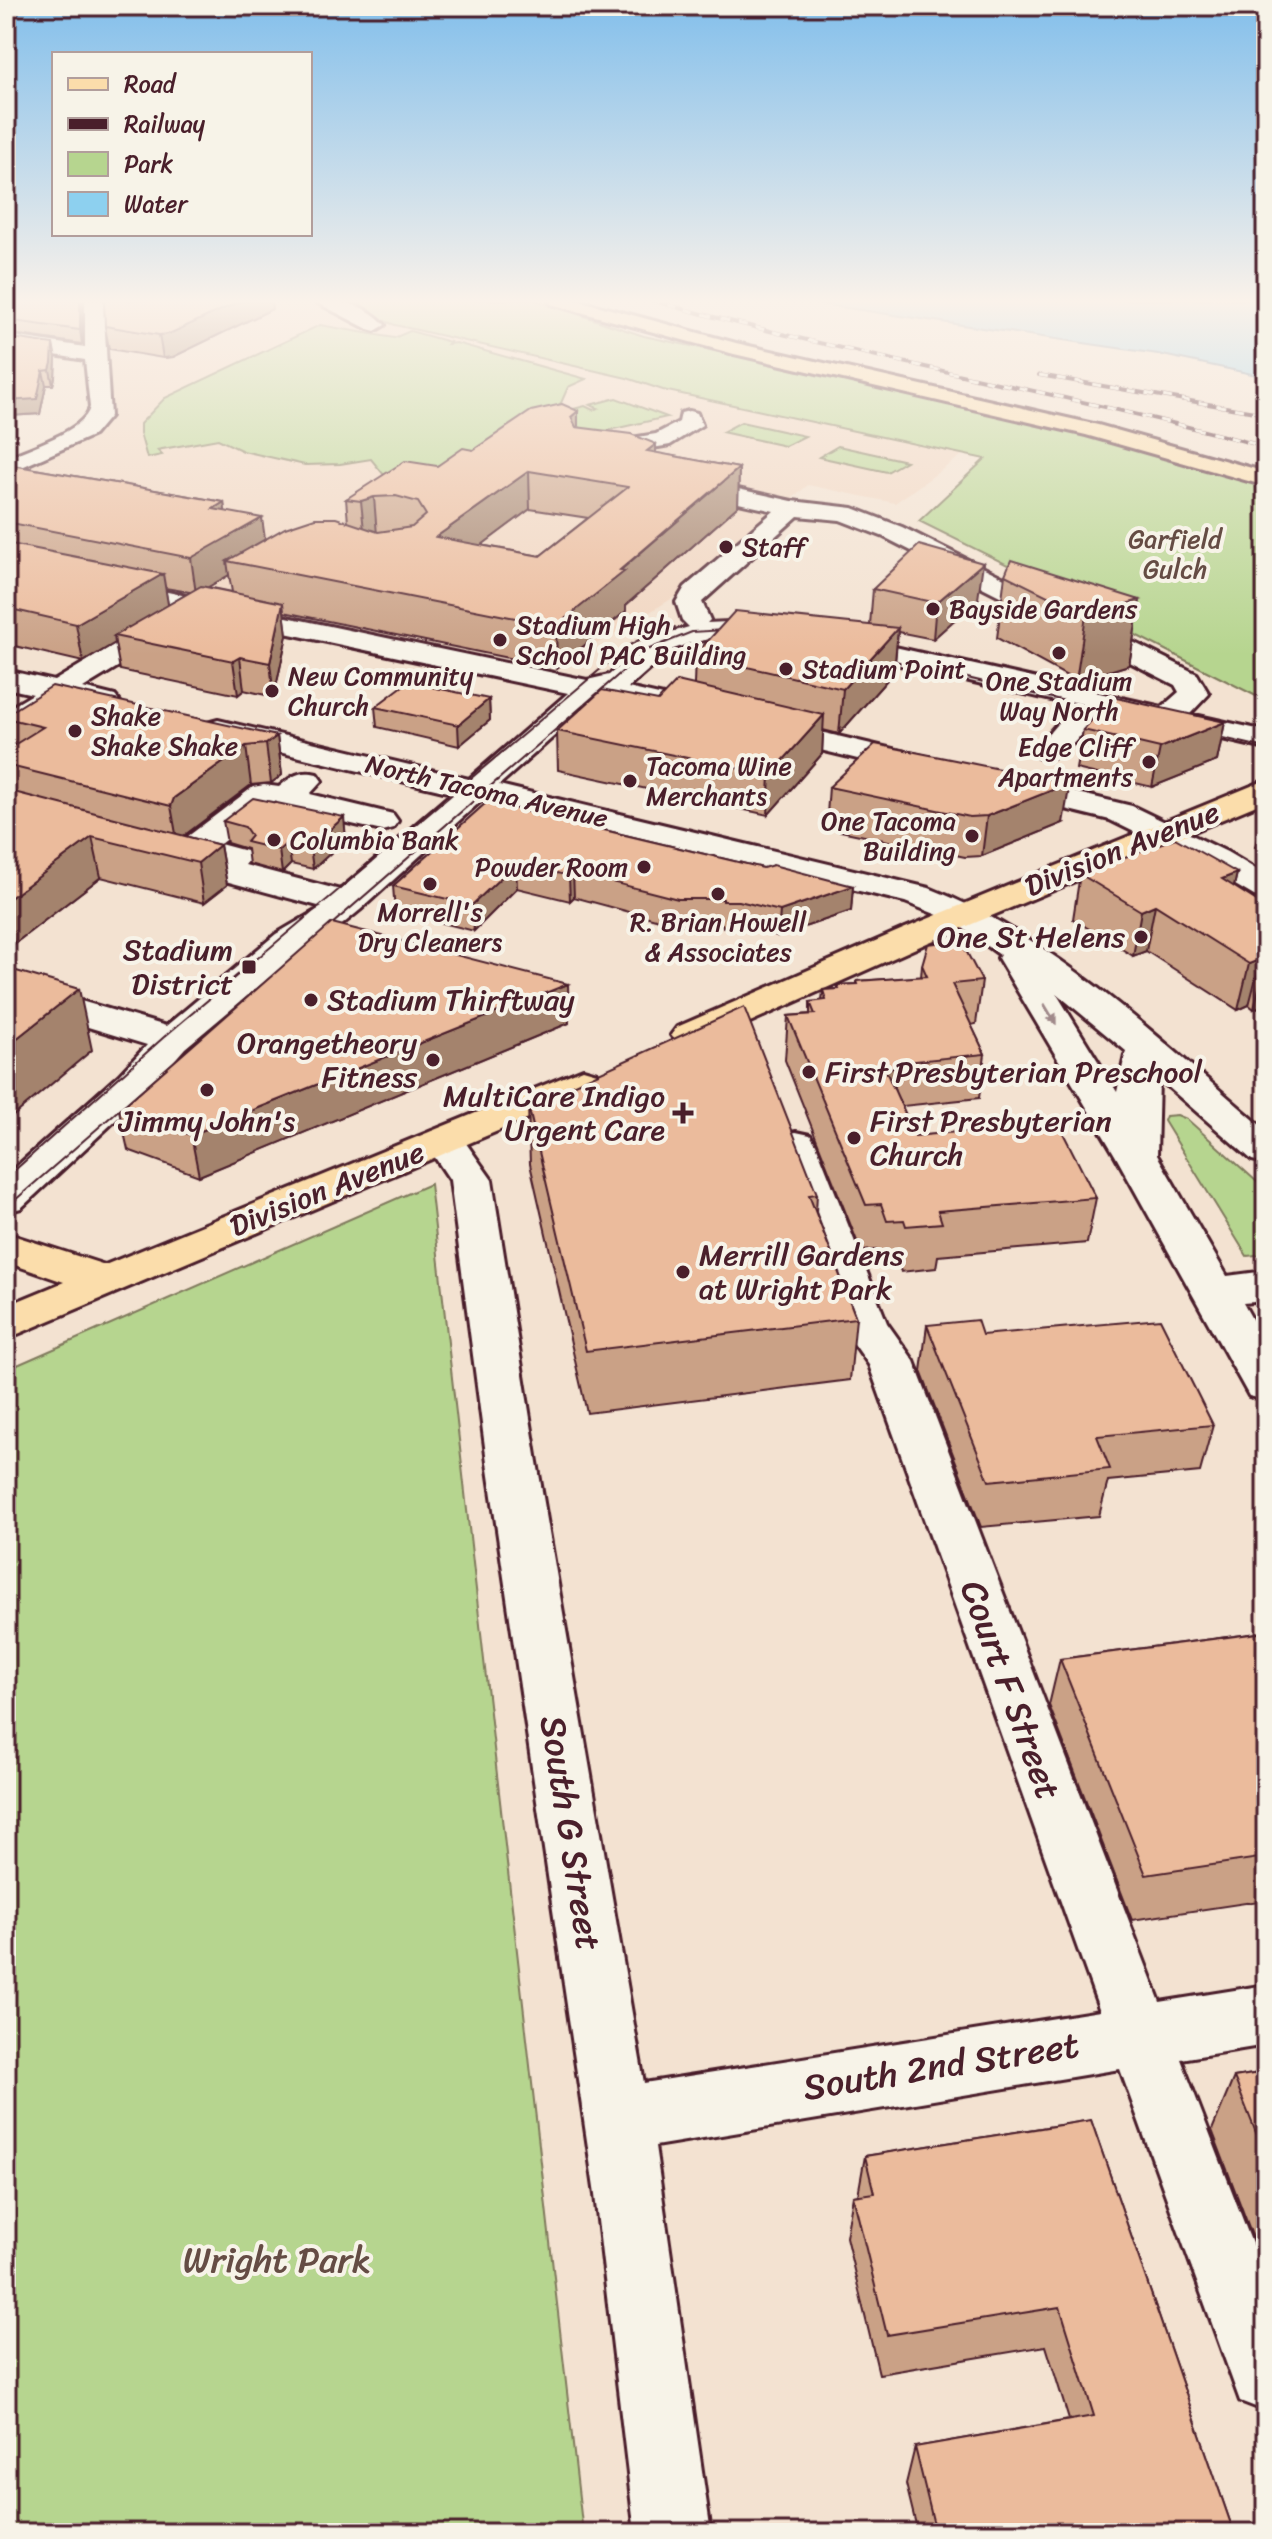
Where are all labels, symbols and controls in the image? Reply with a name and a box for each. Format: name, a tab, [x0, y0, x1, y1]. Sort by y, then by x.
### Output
legend	[52, 52, 312, 236]
text: Road	[124, 63, 178, 105]
text: Railway	[124, 103, 206, 145]
text: Park	[124, 143, 173, 185]
text: Water	[124, 183, 189, 225]
park label: Garfield Gulch	[1128, 516, 1224, 592]
place label: Staff	[742, 524, 810, 570]
marker: Staff	[717, 538, 735, 556]
place label: Bayside Gardens	[949, 586, 1138, 632]
marker: Bayside Gardens	[924, 600, 942, 618]
place label: Stadium High School PAC Building	[516, 602, 746, 678]
marker: Stadium High School PAC Building	[491, 631, 509, 649]
marker: One Stadium Way North	[1050, 644, 1068, 662]
place label: Stadium Point	[802, 646, 966, 692]
place label: New Community Church	[288, 653, 474, 729]
place label: One Stadium Way North	[986, 658, 1132, 734]
marker: Stadium Point	[777, 660, 795, 678]
marker: New Community Church	[263, 682, 281, 700]
place label: Shake Shake Shake	[91, 693, 238, 769]
marker: Shake Shake Shake	[66, 722, 84, 740]
place label: Edge Cliff Apartments	[997, 724, 1137, 800]
street label: North Tacoma Avenue	[361, 741, 613, 841]
place label: Tacoma Wine Merchants	[646, 743, 792, 819]
marker: Edge Cliff Apartments	[1140, 753, 1158, 771]
marker: Tacoma Wine Merchants	[621, 772, 639, 790]
street label: Division Avenue	[1016, 785, 1228, 913]
place label: One Tacoma Building	[821, 798, 956, 874]
place label: Columbia Bank	[290, 817, 459, 863]
marker: One Tacoma Building	[963, 827, 981, 845]
marker: Columbia Bank	[265, 831, 283, 849]
place label: Powder Room	[475, 844, 628, 890]
marker: Powder Room	[635, 858, 653, 876]
marker: Morrell's Dry Cleaners	[421, 875, 439, 893]
marker: R. Brian Howell & Associates	[709, 885, 727, 903]
place label: Morrell's Dry Cleaners	[358, 889, 503, 965]
place label: R. Brian Howell & Associates	[630, 899, 807, 975]
place label: One St Helens	[937, 910, 1125, 964]
place label: Stadium District	[123, 923, 233, 1011]
marker: One St Helens	[1132, 928, 1150, 946]
marker: Stadium District	[240, 958, 258, 976]
place label: Stadium Thirftway	[327, 973, 575, 1027]
marker: Stadium Thirftway	[302, 991, 320, 1009]
one-way arrow	[1043, 1003, 1057, 1025]
place label: Orangetheory Fitness	[237, 1016, 417, 1104]
place label: First Presbyterian Preschool	[825, 1045, 1202, 1099]
marker: Orangetheory Fitness	[424, 1051, 442, 1069]
marker: First Presbyterian Preschool	[800, 1063, 818, 1081]
place label: MultiCare Indigo Urgent Care	[443, 1069, 665, 1157]
marker: Jimmy John's	[198, 1081, 216, 1099]
place label: Jimmy John's	[118, 1094, 296, 1148]
place label: First Presbyterian Church	[870, 1094, 1112, 1182]
marker: MultiCare Indigo Urgent Care	[672, 1102, 694, 1124]
street label: Division Avenue	[221, 1125, 433, 1253]
marker: First Presbyterian Church	[845, 1129, 863, 1147]
place label: Merrill Gardens at Wright Park	[699, 1228, 904, 1316]
marker: Merrill Gardens at Wright Park	[674, 1263, 692, 1281]
street label: Court F Street	[942, 1571, 1080, 1809]
street label: South G Street	[521, 1711, 621, 1955]
street label: South 2nd Street	[798, 2013, 1084, 2119]
park label: Wright Park	[183, 2228, 371, 2292]

